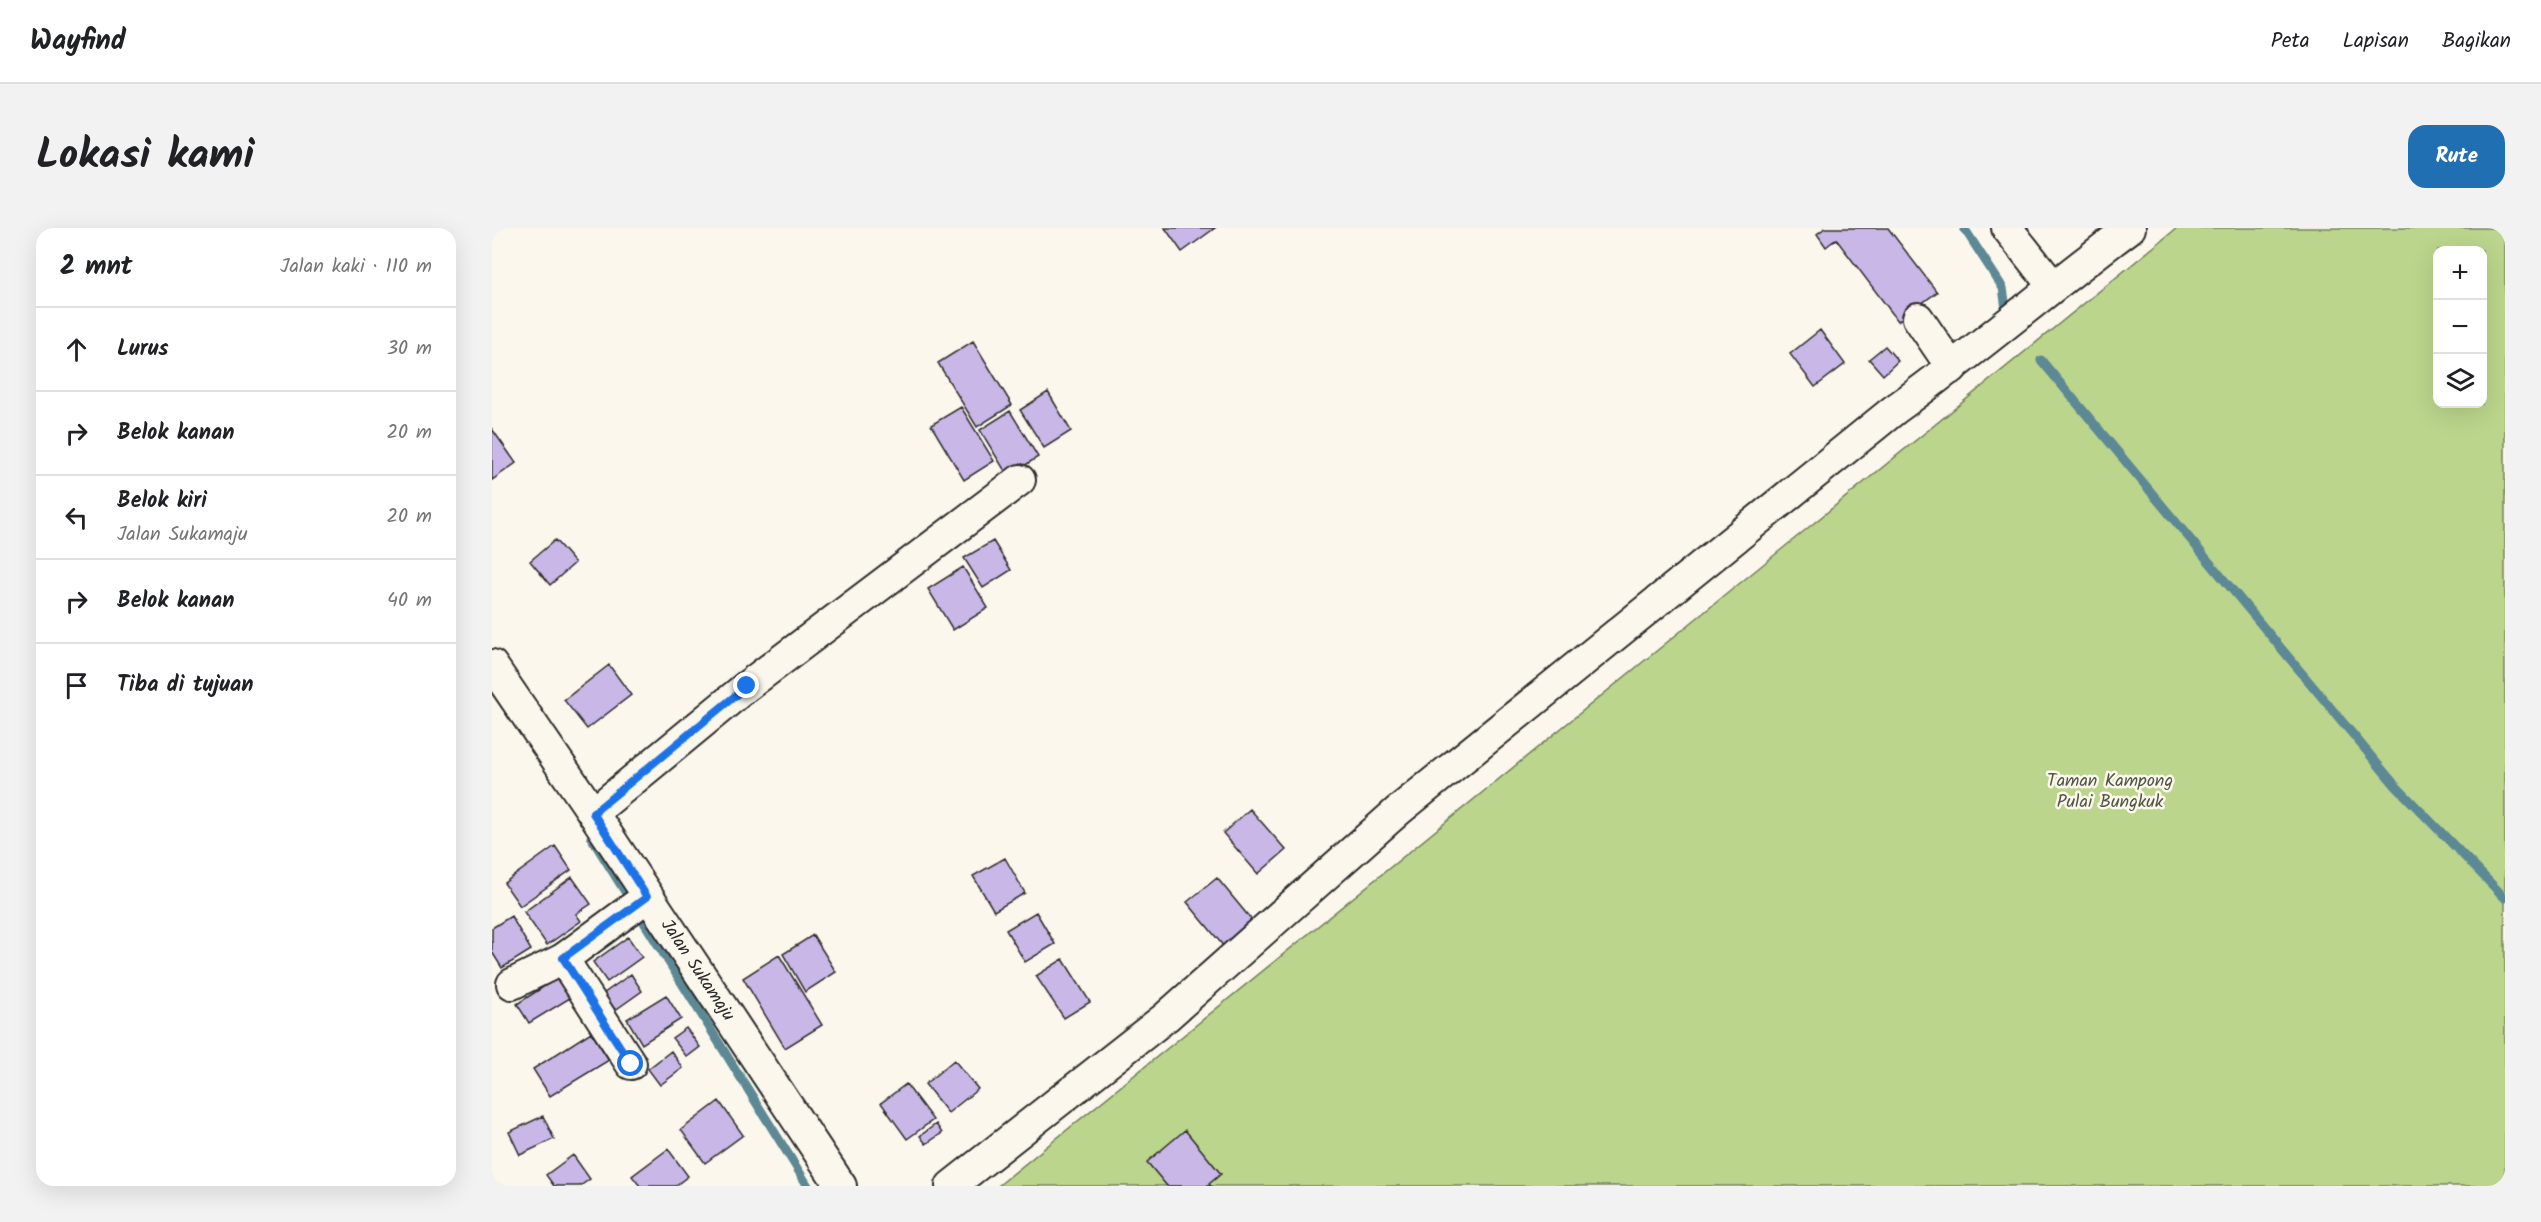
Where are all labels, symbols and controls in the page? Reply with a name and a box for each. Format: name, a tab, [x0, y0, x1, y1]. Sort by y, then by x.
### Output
text: Wayfind	[30, 19, 126, 64]
text: Peta	[2271, 25, 2310, 58]
text: Lapisan	[2343, 25, 2409, 58]
text: Bagikan	[2442, 25, 2511, 58]
text: Lokasi kami	[36, 123, 254, 190]
button: Rute	[2408, 125, 2505, 188]
text: 2 mnt	[60, 246, 133, 288]
map controls	[2433, 246, 2487, 408]
button: +	[2433, 246, 2487, 300]
text: Jalan kaki · 110 m	[280, 251, 432, 283]
button: −	[2433, 300, 2487, 354]
text: Lurus	[117, 332, 169, 367]
icon: ahead	[60, 333, 93, 366]
text: 30 m	[387, 333, 432, 365]
button: layers	[2433, 354, 2487, 408]
text: Belok kanan	[117, 416, 234, 451]
icon: right	[60, 417, 93, 450]
text: 20 m	[386, 417, 432, 449]
text: Belok kiri	[117, 484, 207, 519]
icon: left	[60, 501, 93, 534]
text: 20 m	[386, 501, 432, 533]
text: Jalan Sukamaju	[117, 519, 248, 551]
text: Belok kanan	[117, 584, 234, 619]
icon: right	[60, 585, 93, 618]
text: 40 m	[387, 585, 432, 617]
text: Tiba di tujuan	[117, 668, 253, 703]
icon: arrive	[60, 669, 93, 702]
route end	[733, 672, 759, 698]
park label: Taman Kampong Pulai Bungkuk	[2047, 767, 2173, 817]
street label: Jalan Sukamaju	[653, 913, 742, 1028]
route start	[617, 1050, 643, 1076]

